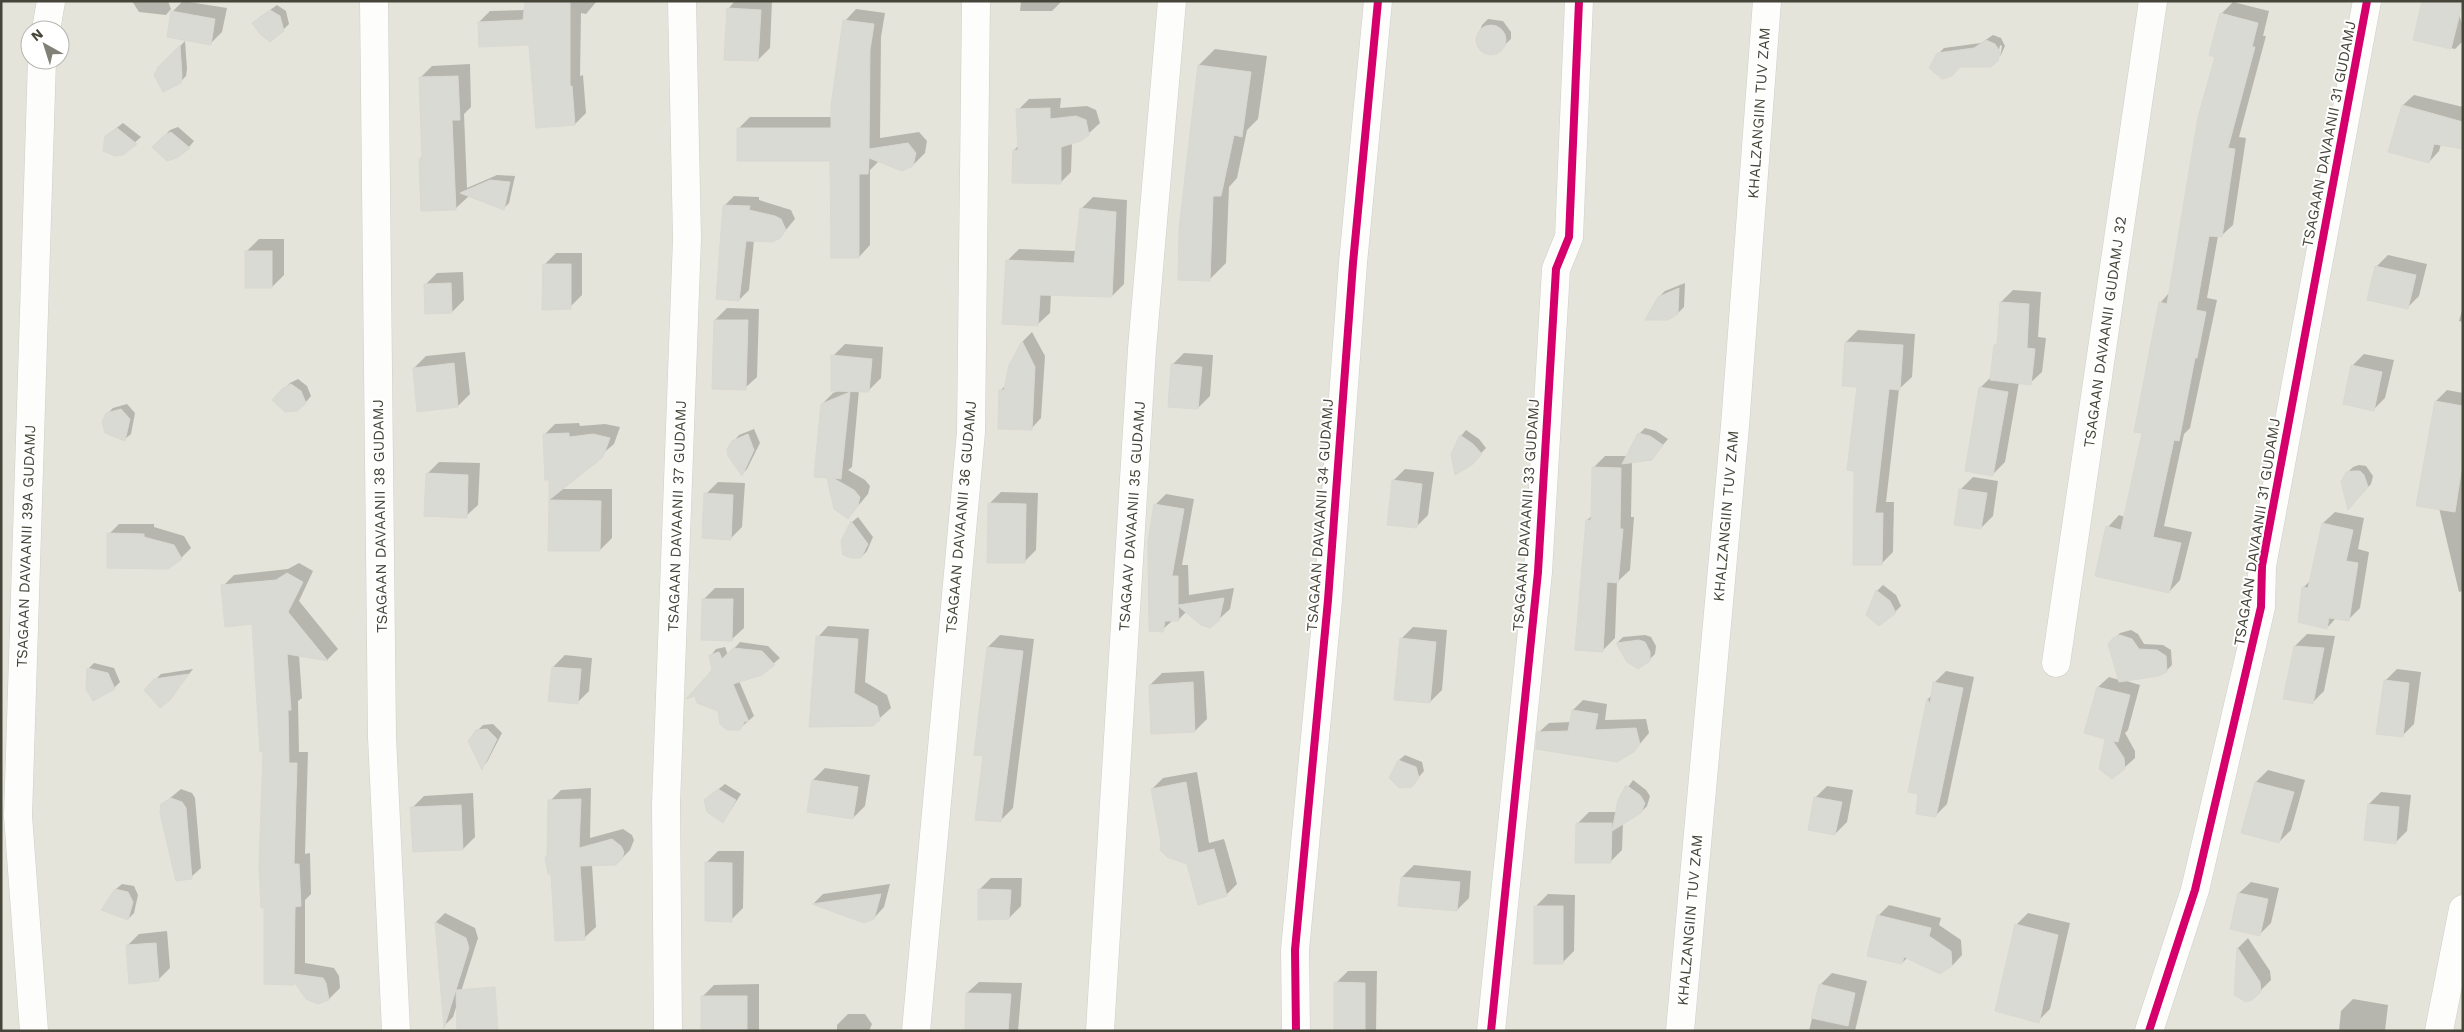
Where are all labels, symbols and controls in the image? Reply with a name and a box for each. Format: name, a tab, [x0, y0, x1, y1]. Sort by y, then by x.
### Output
street label: TSAGAAN DAVAANII 31 GUDAMJ	[2298, 19, 2360, 249]
north arrow	[20, 20, 70, 70]
text: N	[28, 25, 46, 44]
street label: KHALZANGIIN TUV ZAM	[1744, 27, 1774, 199]
street label: TSAGAAN DAVAANII GUDAMJ 32	[2080, 215, 2130, 449]
street label: TSAGAAN DAVAANII 34 GUDAMJ	[1303, 398, 1337, 632]
street label: TSAGAAN DAVAANII 33 GUDAMJ	[1509, 398, 1543, 632]
street label: TSAGAAN DAVAANII 38 GUDAMJ	[369, 399, 391, 633]
street label: TSAGAAN DAVAANII 37 GUDAMJ	[664, 400, 690, 632]
street label: TSAGAAN DAVAANII 36 GUDAMJ	[942, 400, 980, 634]
street label: TSAGAAV DAVAANII 35 GUDAMJ	[1115, 400, 1149, 632]
street label: TSAGAAN DAVAANII 31 GUDAMJ	[2230, 417, 2284, 647]
street label: TSAGAAN DAVAANII 39A GUDAMJ	[13, 424, 39, 668]
street label: KHALZANGIIN TUV ZAM	[1710, 430, 1742, 602]
street label: KHALZANGIIN TUV ZAM	[1674, 834, 1706, 1006]

